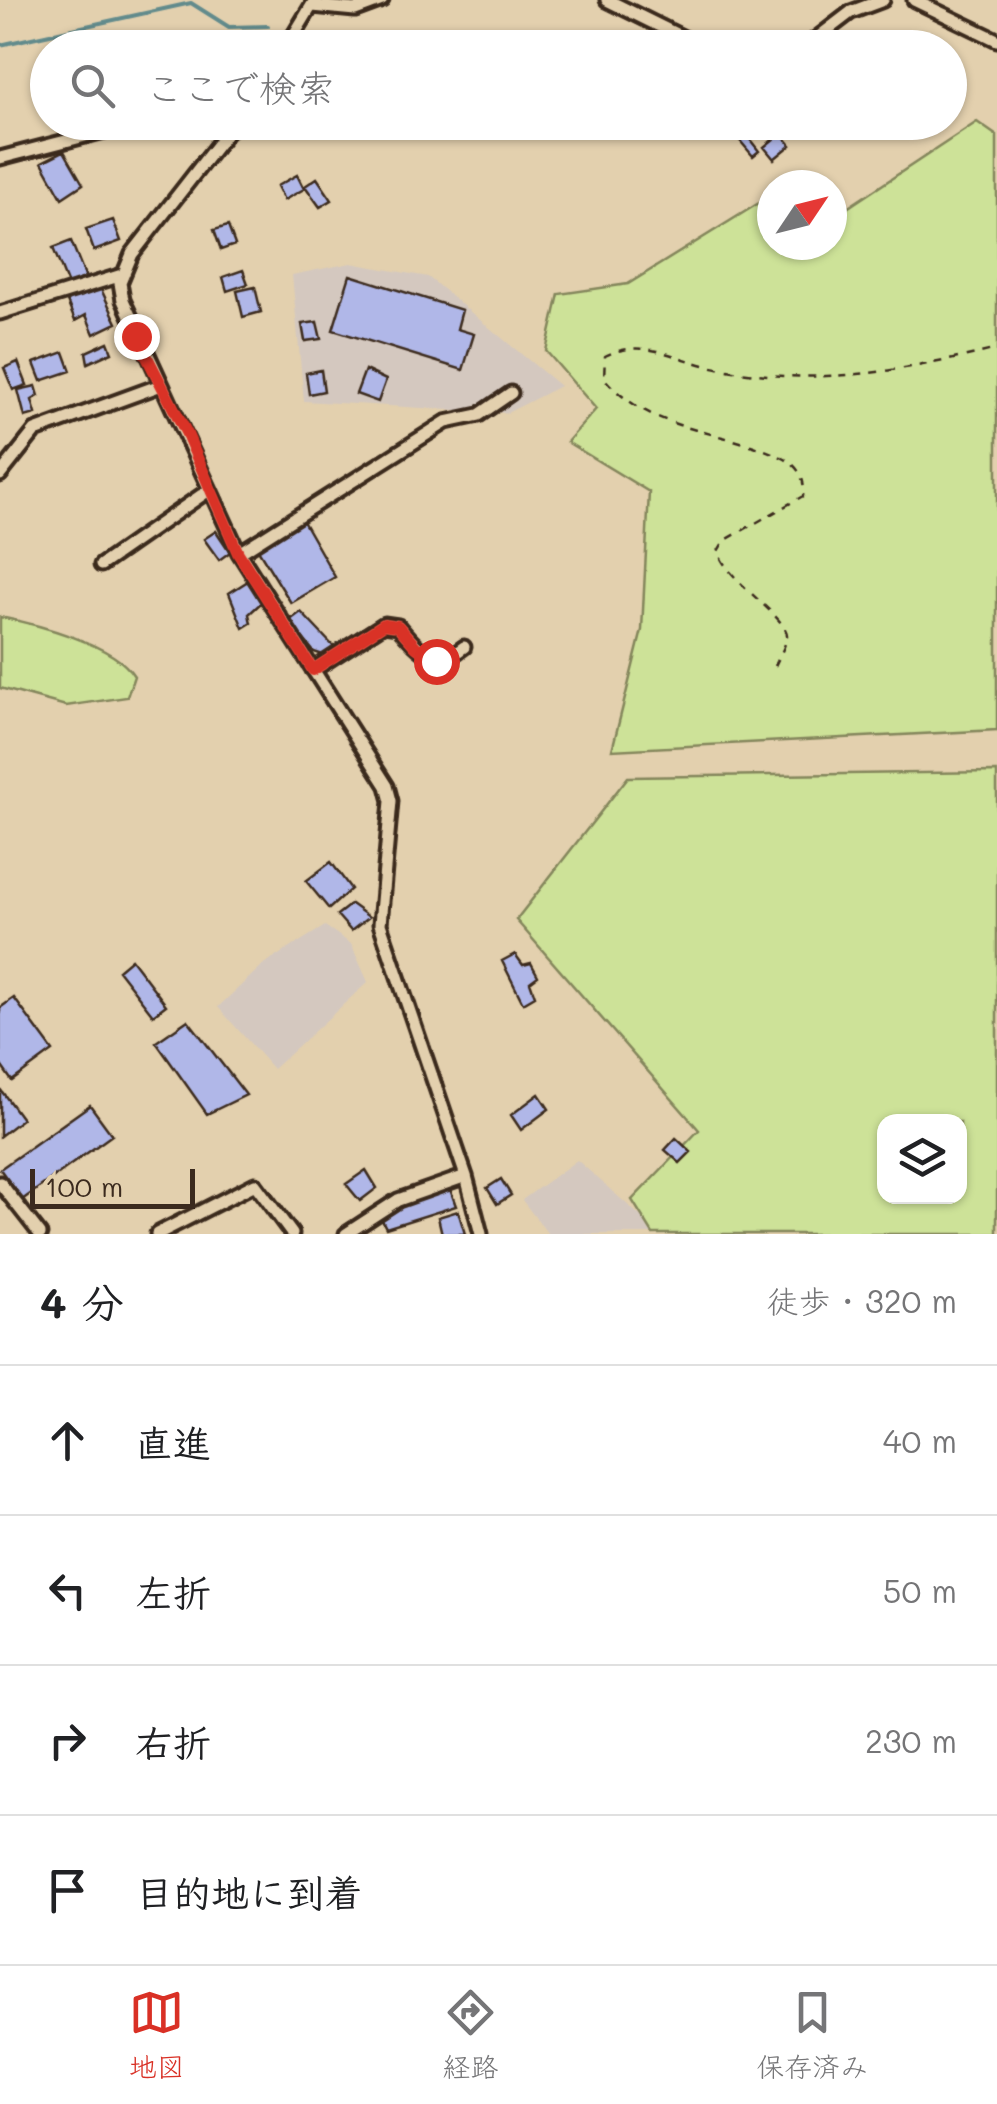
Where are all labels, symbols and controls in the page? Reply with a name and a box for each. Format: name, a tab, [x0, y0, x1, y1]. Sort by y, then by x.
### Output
search box	[30, 30, 967, 140]
icon: search	[65, 58, 120, 113]
text: ここで検索	[145, 62, 335, 112]
north arrow	[757, 170, 847, 260]
route end	[114, 314, 160, 360]
route start	[414, 639, 460, 685]
map controls	[877, 1114, 967, 1204]
button: layers	[877, 1114, 967, 1204]
scale bar	[30, 1164, 195, 1208]
text: 100 m	[45, 1168, 123, 1204]
text: 4 分	[40, 1274, 124, 1329]
text: 徒歩 · 320 m	[767, 1279, 957, 1321]
icon: ahead	[40, 1413, 95, 1468]
text: 直進	[135, 1417, 211, 1467]
text: 40 m	[883, 1419, 957, 1461]
icon: left	[40, 1563, 95, 1618]
text: 左折	[135, 1567, 211, 1617]
text: 50 m	[883, 1569, 957, 1611]
icon: right	[40, 1713, 95, 1768]
text: 右折	[135, 1717, 211, 1767]
text: 230 m	[865, 1719, 957, 1761]
icon: arrive	[40, 1863, 95, 1918]
text: 目的地に到着	[135, 1867, 363, 1917]
tab: 地図	[129, 1985, 185, 2085]
tab: 経路	[442, 1985, 498, 2085]
tab: 保存済み	[756, 1985, 868, 2085]

